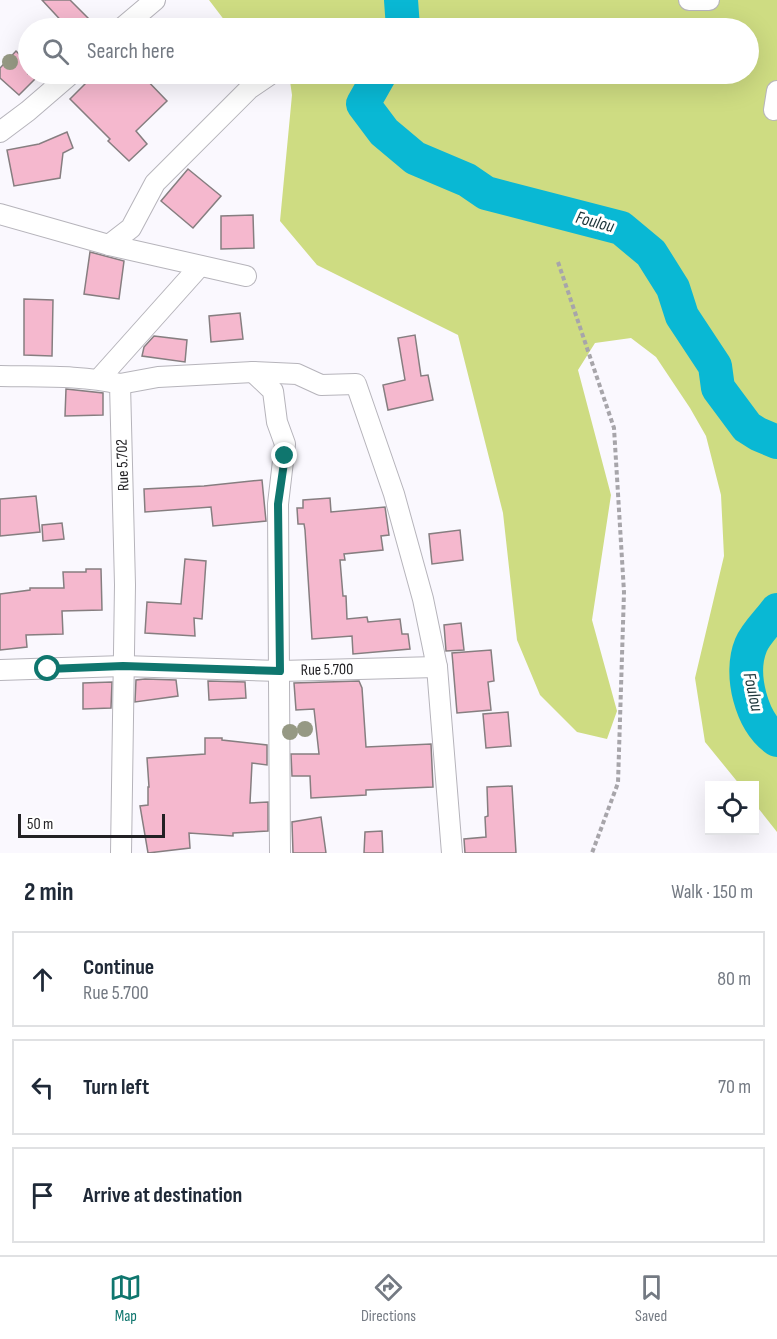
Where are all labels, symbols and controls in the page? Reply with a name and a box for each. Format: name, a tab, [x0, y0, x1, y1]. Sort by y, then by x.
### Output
search box	[18, 18, 759, 84]
icon: search	[39, 35, 72, 68]
text: Search here	[87, 38, 174, 65]
water label: Foulou	[573, 207, 617, 237]
street label: Rue 5.702	[113, 439, 133, 491]
route end	[271, 442, 297, 468]
route start	[34, 655, 60, 681]
street label: Rue 5.700	[301, 660, 353, 680]
water label: Foulou	[739, 671, 767, 714]
map controls	[705, 781, 759, 835]
button: locate	[705, 781, 759, 835]
scale bar	[18, 811, 165, 838]
text: 50 m	[27, 815, 53, 834]
text: 2 min	[24, 877, 74, 908]
text: Walk · 150 m	[671, 880, 753, 904]
text: Continue	[83, 954, 154, 981]
icon: ahead	[26, 963, 59, 996]
text: 80 m	[717, 967, 751, 991]
text: Rue 5.700	[83, 981, 149, 1005]
icon: left	[26, 1071, 59, 1104]
text: Turn left	[83, 1074, 149, 1101]
text: 70 m	[718, 1075, 751, 1099]
icon: arrive	[26, 1179, 59, 1212]
text: Arrive at destination	[83, 1182, 242, 1209]
tab: Map	[109, 1271, 142, 1326]
tab: Directions	[361, 1271, 416, 1326]
tab: Saved	[635, 1271, 668, 1326]

